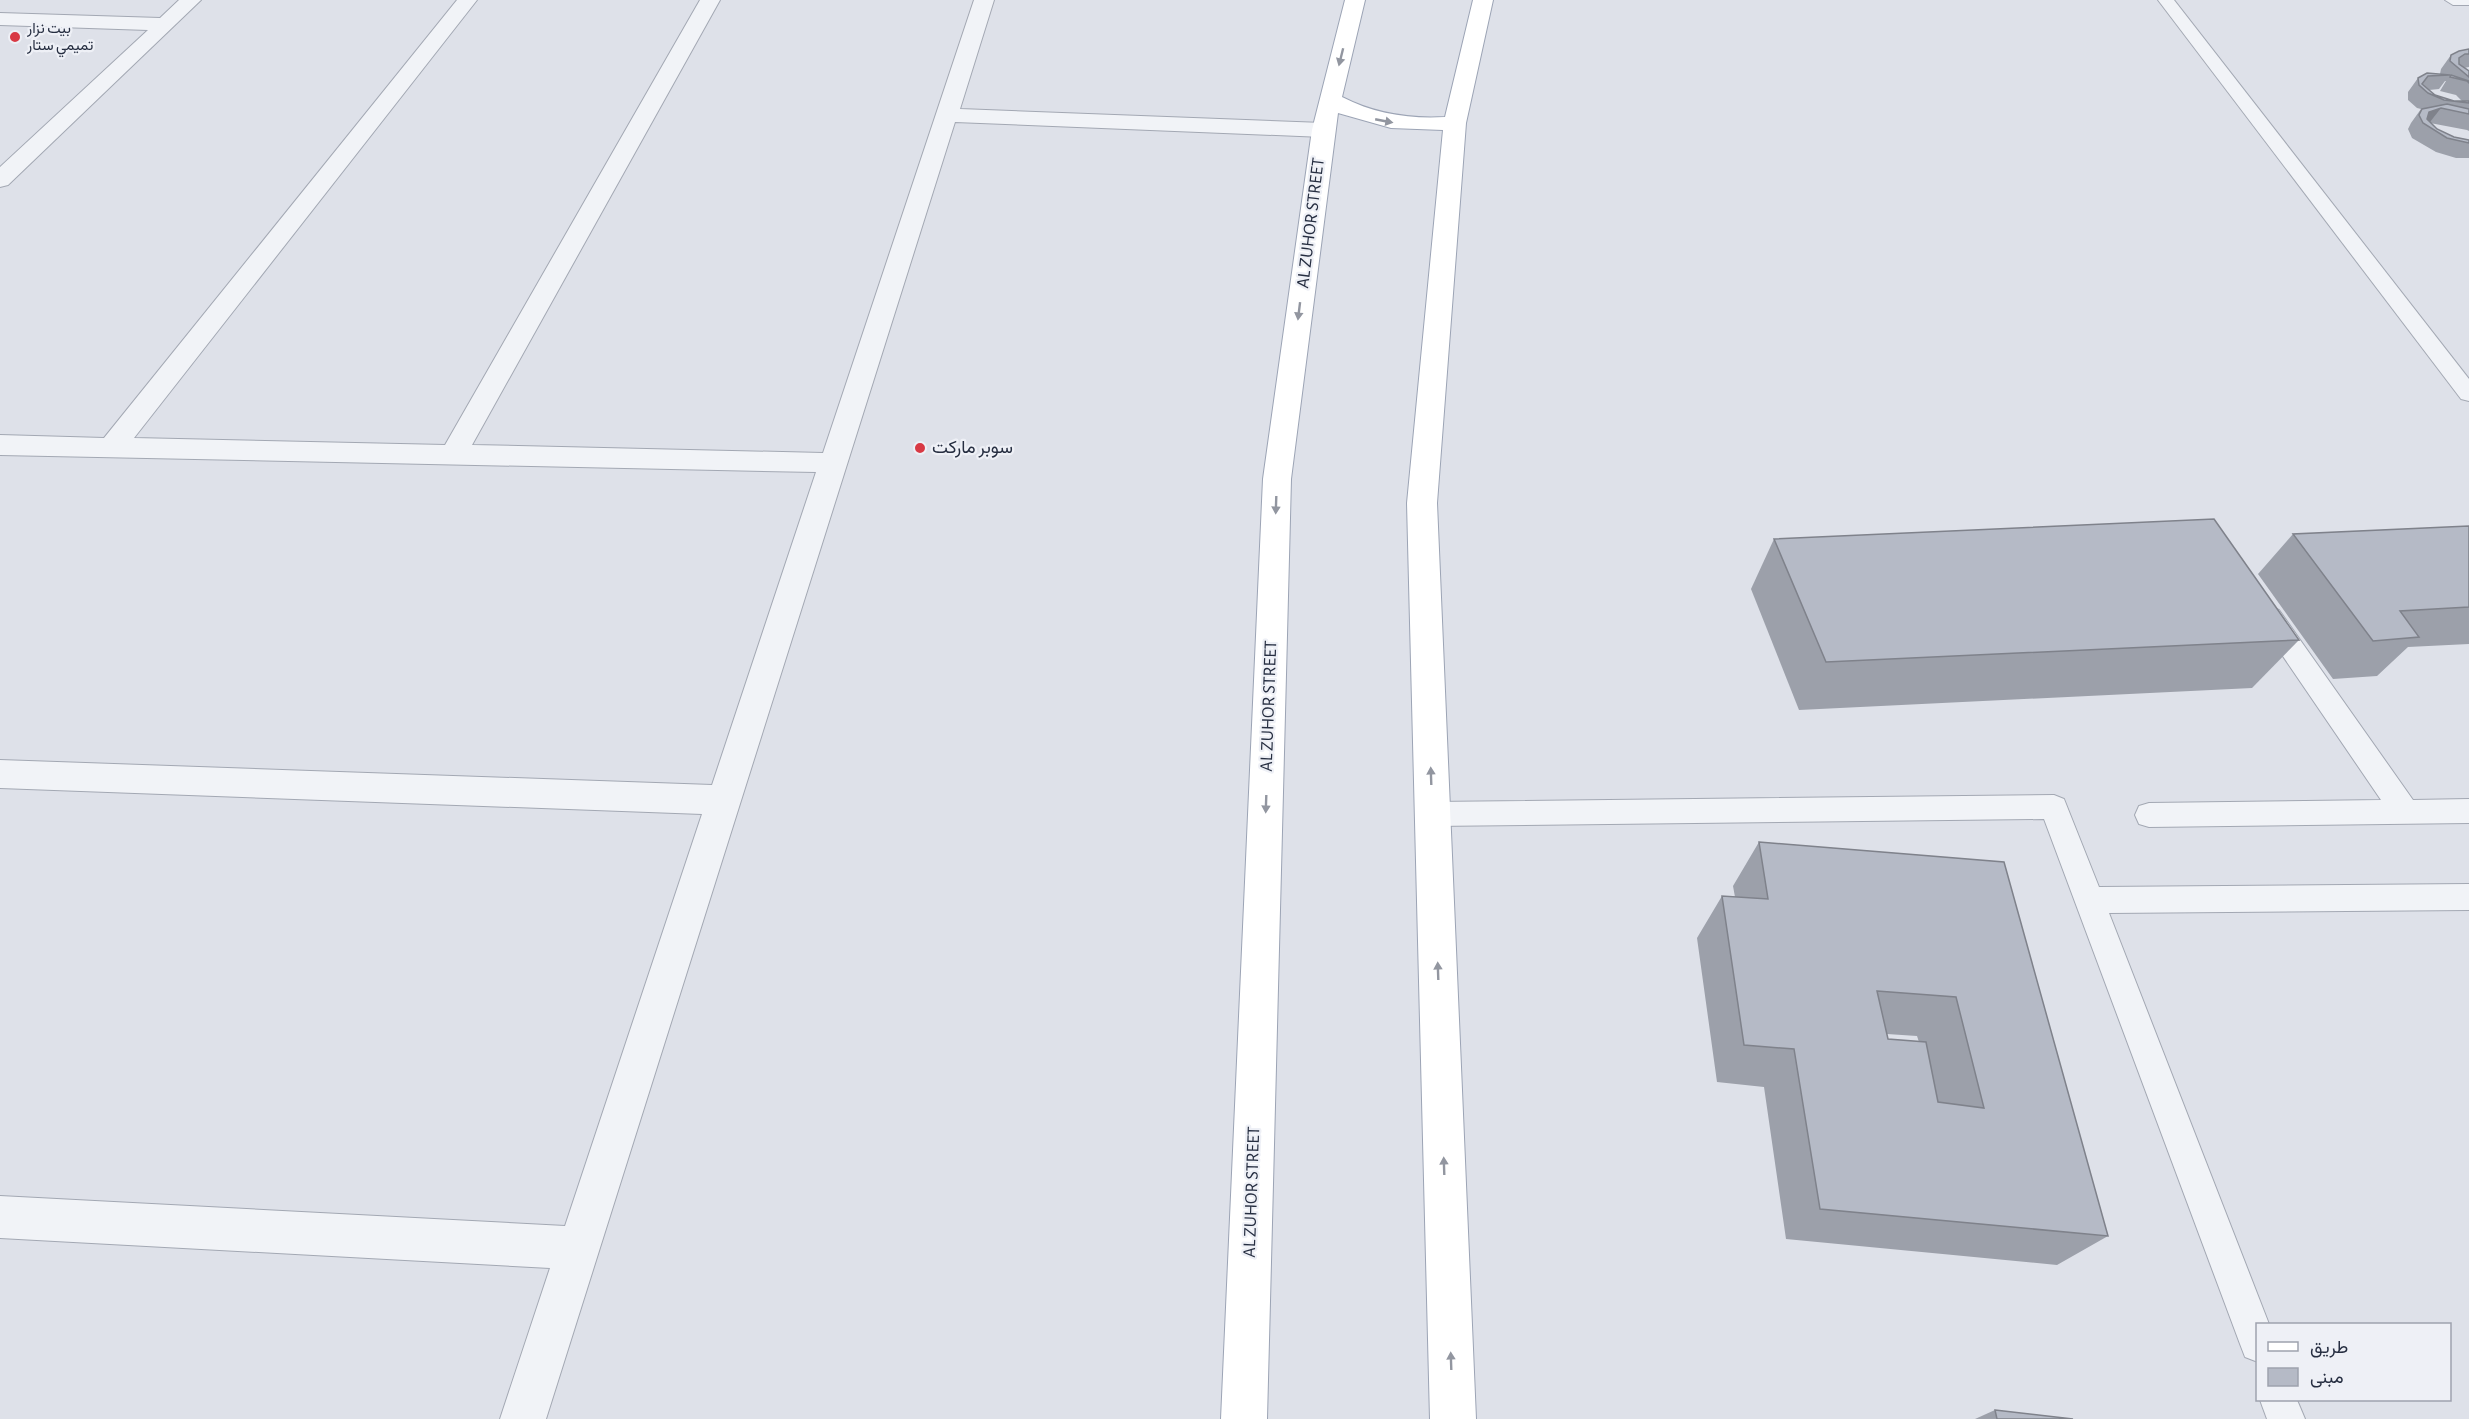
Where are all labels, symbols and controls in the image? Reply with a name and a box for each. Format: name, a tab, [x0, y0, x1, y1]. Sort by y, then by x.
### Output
place label: بيت نزار تميمي ستار	[26, 21, 94, 58]
marker: بيت نزار تميمي ستار	[8, 30, 22, 44]
one-way arrow	[1336, 48, 1345, 66]
one-way arrow	[1375, 117, 1394, 126]
street label: AL ZUHOR STREET	[1294, 157, 1328, 289]
one-way arrow	[1295, 302, 1304, 321]
place label: سوبر ماركت	[932, 439, 1013, 458]
marker: سوبر ماركت	[913, 441, 927, 455]
one-way arrow	[1272, 495, 1281, 514]
street label: AL ZUHOR STREET	[1258, 640, 1280, 772]
one-way arrow	[1427, 766, 1436, 785]
one-way arrow	[1261, 795, 1271, 814]
one-way arrow	[1433, 961, 1443, 980]
street label: AL ZUHOR STREET	[1241, 1126, 1263, 1258]
one-way arrow	[1440, 1156, 1449, 1175]
legend	[2256, 1323, 2451, 1401]
text: طريق	[2310, 1339, 2348, 1358]
one-way arrow	[1446, 1351, 1456, 1370]
text: مبنى	[2310, 1369, 2344, 1388]

